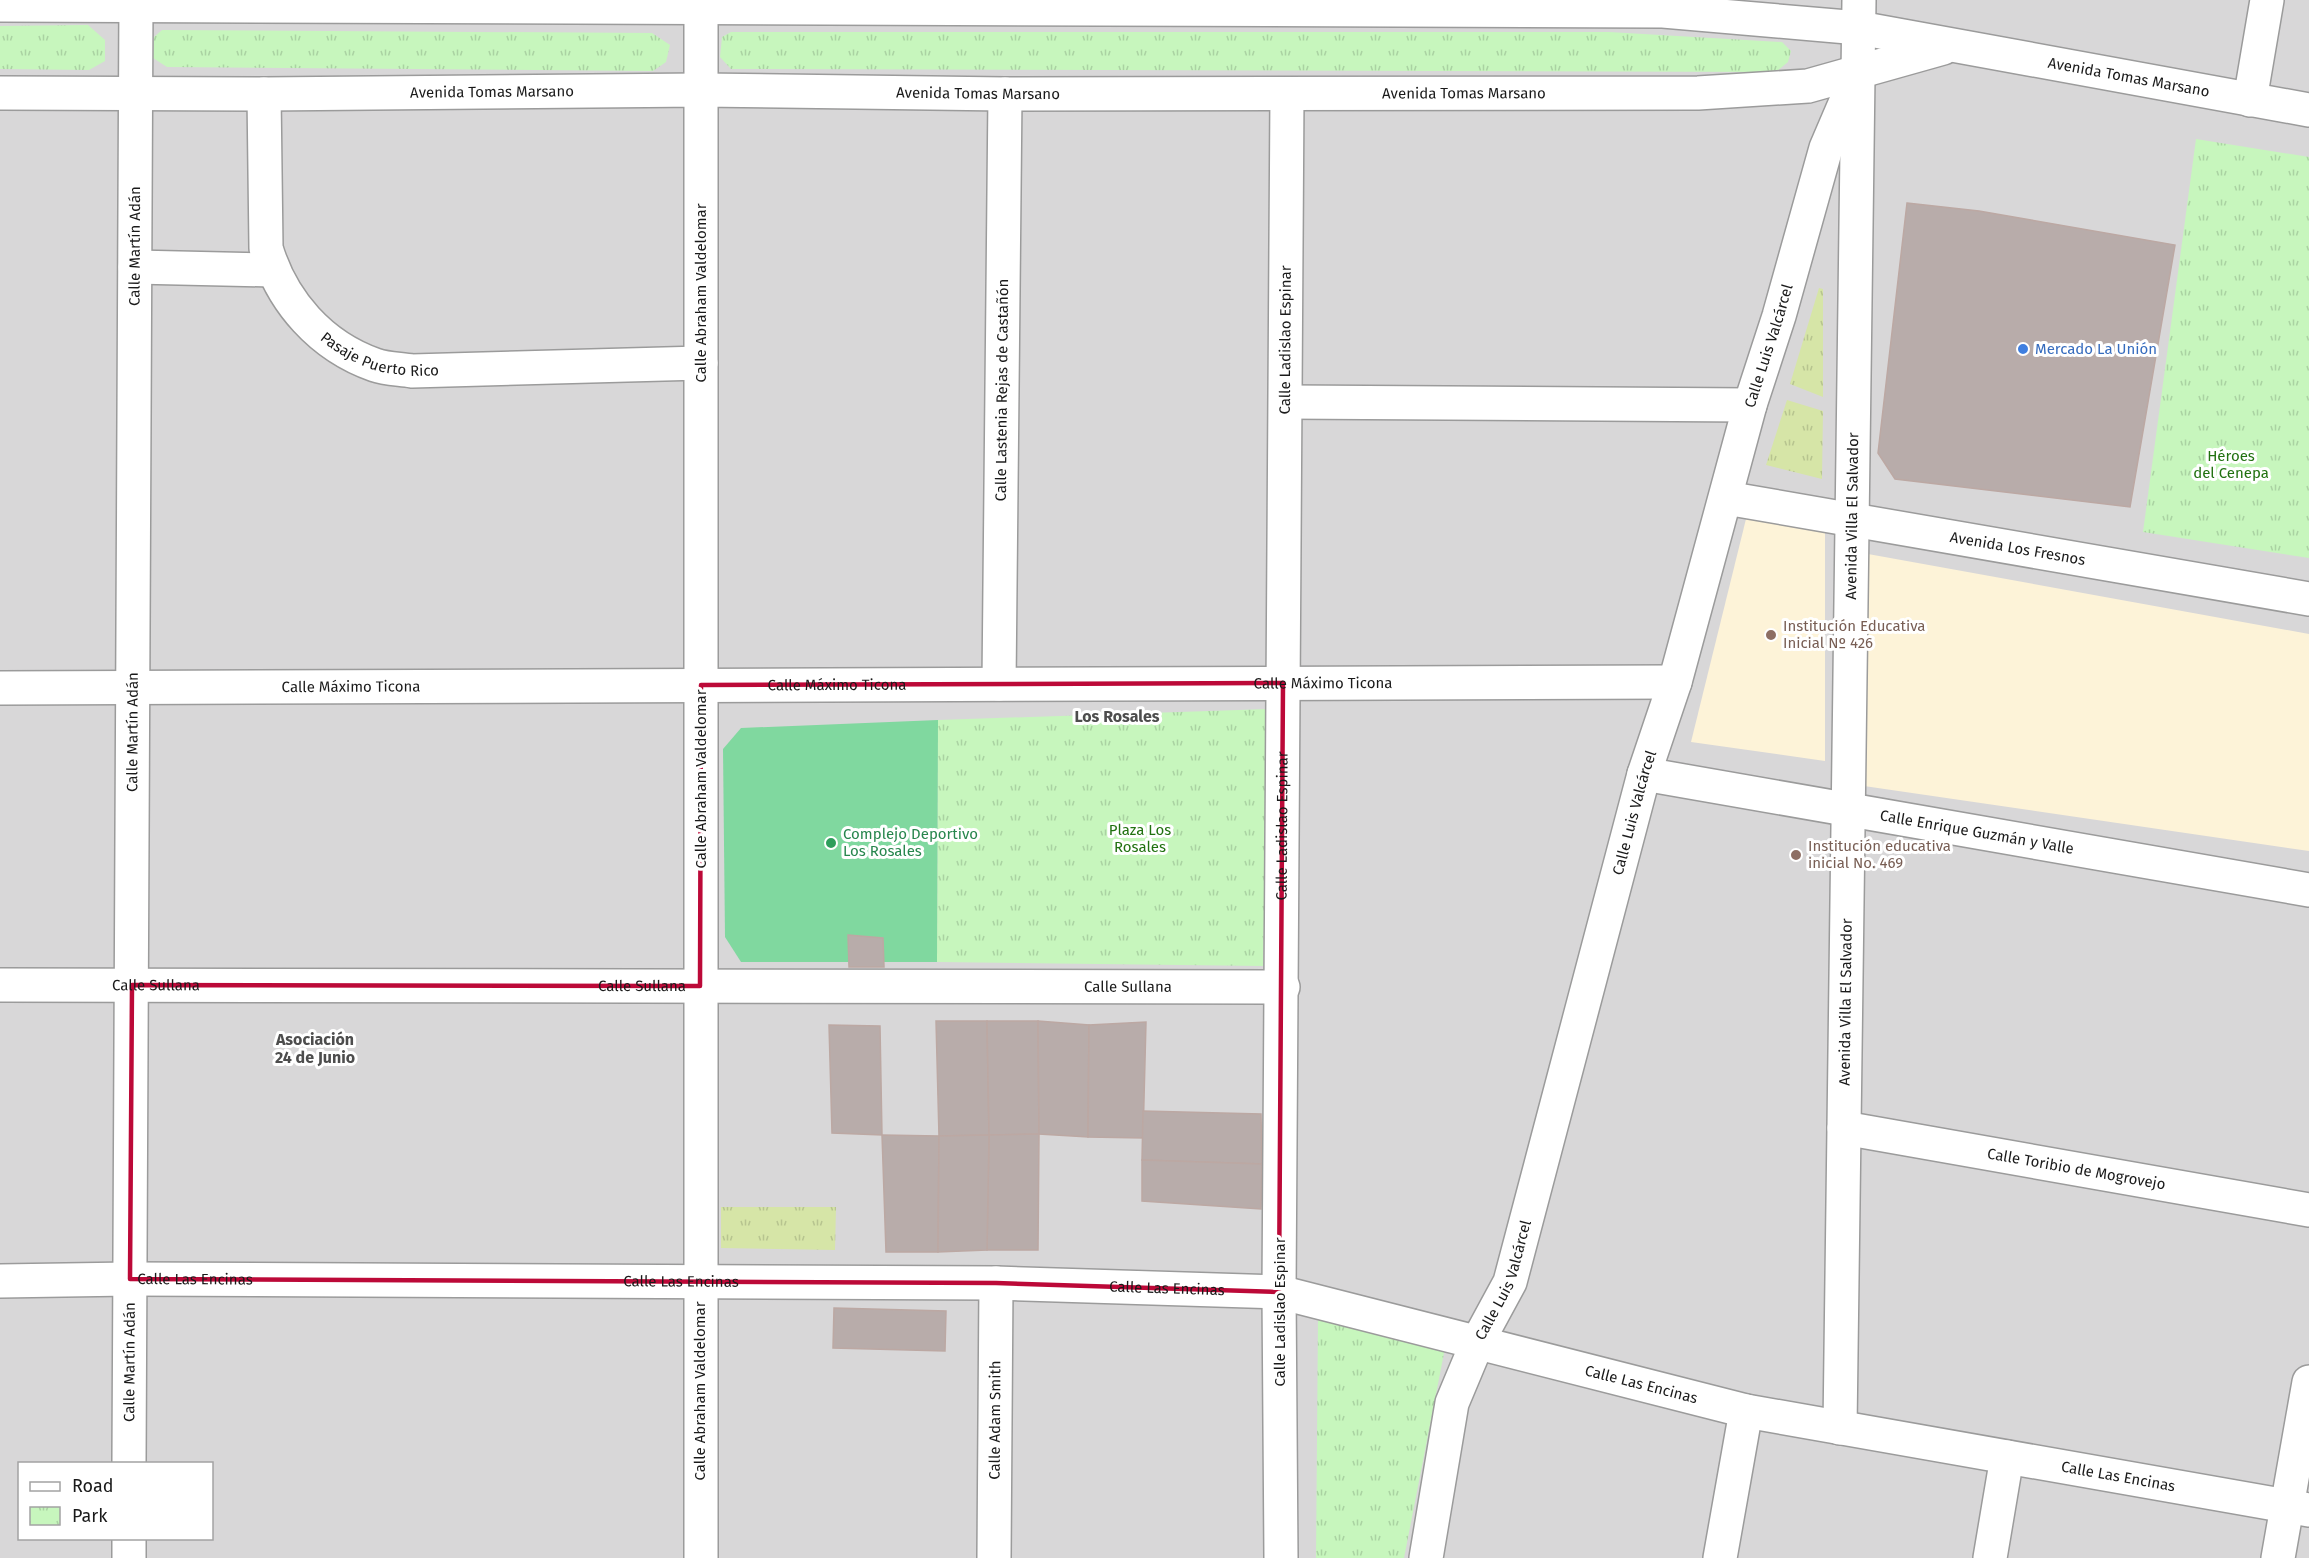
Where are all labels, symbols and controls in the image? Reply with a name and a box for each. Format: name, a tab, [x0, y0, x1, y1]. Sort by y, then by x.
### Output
street label: Avenida Tomas Marsano	[2047, 54, 2211, 101]
street label: Avenida Tomas Marsano	[410, 82, 574, 102]
street label: Avenida Tomas Marsano	[896, 84, 1060, 103]
street label: Avenida Tomas Marsano	[1382, 84, 1546, 102]
street label: Calle Martín Adán	[126, 186, 144, 306]
street label: Calle Abraham Valdelomar	[692, 203, 710, 382]
street label: Calle Ladislao Espinar	[1276, 265, 1295, 415]
street label: Calle Lastenia Rejas de Castañón	[992, 279, 1012, 501]
street label: Calle Luis Valcárcel	[1741, 282, 1797, 410]
street label: Pasaje Puerto Rico	[317, 328, 439, 380]
place label: Mercado La Unión	[2035, 340, 2157, 358]
marker: Mercado La Unión	[2016, 342, 2030, 356]
street label: Avenida Villa El Salvador	[1842, 432, 1862, 600]
park label: Héroes del Cenepa	[2193, 447, 2269, 482]
street label: Avenida Los Fresnos	[1949, 528, 2087, 569]
place label: Institución Educativa Inicial Nº 426	[1783, 617, 1926, 652]
marker: Institución Educativa Inicial Nº 426	[1764, 628, 1778, 642]
street label: Calle Martín Adán	[123, 672, 142, 792]
street label: Calle Máximo Ticona	[1254, 674, 1392, 693]
street label: Calle Máximo Ticona	[768, 676, 906, 694]
street label: Calle Máximo Ticona	[282, 677, 420, 696]
street label: Calle Abraham Valdelomar	[692, 689, 710, 868]
district label: Los Rosales	[1074, 707, 1160, 726]
street label: Calle Luis Valcárcel	[1609, 747, 1660, 877]
street label: Calle Ladislao Espinar	[1273, 751, 1292, 901]
street label: Calle Enrique Guzmán y Valle	[1879, 806, 2075, 858]
park label: Plaza Los Rosales	[1109, 821, 1171, 856]
place label: Complejo Deportivo Los Rosales	[843, 825, 978, 860]
marker: Complejo Deportivo Los Rosales	[824, 836, 838, 850]
place label: Institución educativa inicial No. 469	[1808, 837, 1951, 872]
marker: Institución educativa inicial No. 469	[1789, 848, 1803, 862]
street label: Avenida Villa El Salvador	[1836, 918, 1856, 1086]
street label: Calle Sullana	[112, 976, 200, 994]
street label: Calle Sullana	[598, 977, 686, 995]
street label: Calle Sullana	[1084, 978, 1172, 996]
district label: Asociación 24 de Junio	[275, 1030, 355, 1067]
street label: Calle Toribio de Mogrovejo	[1986, 1144, 2167, 1194]
street label: Calle Luis Valcárcel	[1471, 1217, 1535, 1343]
street label: Calle Ladislao Espinar	[1271, 1237, 1289, 1386]
street label: Calle Las Encinas	[137, 1270, 253, 1289]
street label: Calle Las Encinas	[623, 1272, 739, 1291]
street label: Calle Las Encinas	[1109, 1278, 1225, 1299]
street label: Calle Abraham Valdelomar	[691, 1301, 709, 1480]
street label: Calle Martín Adán	[120, 1302, 139, 1422]
street label: Calle Adam Smith	[986, 1360, 1004, 1480]
street label: Calle Las Encinas	[1583, 1361, 1699, 1407]
street label: Calle Las Encinas	[2060, 1458, 2177, 1495]
legend	[18, 1462, 213, 1540]
text: Road	[72, 1475, 114, 1497]
text: Park	[72, 1505, 108, 1527]

